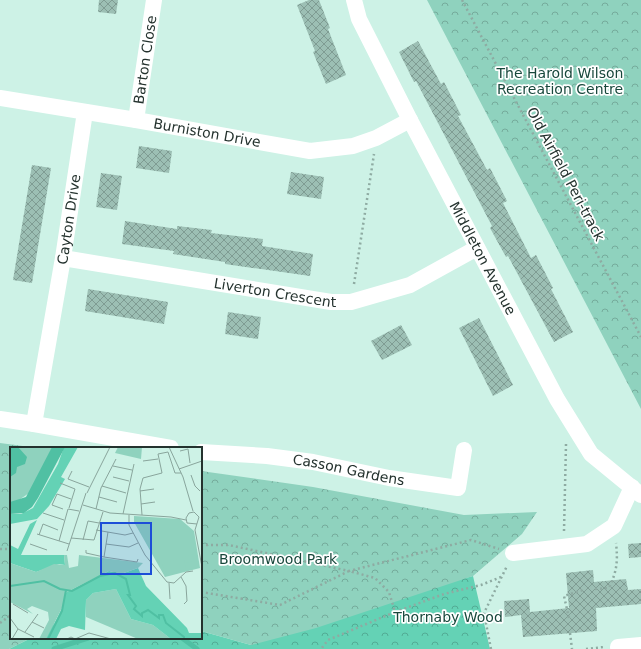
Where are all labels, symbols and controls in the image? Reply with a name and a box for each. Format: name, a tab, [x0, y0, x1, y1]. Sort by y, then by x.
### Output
street label: Barton Close	[130, 14, 160, 105]
park label: The Harold Wilson Recreation Centre	[496, 65, 623, 97]
street label: Old Airfield Peri-track	[524, 104, 608, 244]
street label: Burniston Drive	[152, 115, 262, 150]
street label: Cayton Drive	[54, 173, 84, 266]
street label: Middleton Avenue	[446, 199, 519, 318]
street label: Liverton Crescent	[213, 275, 337, 310]
inset map	[10, 447, 202, 639]
street label: Casson Gardens	[292, 451, 406, 488]
park label: Broomwood Park	[219, 551, 338, 567]
park label: Thornaby Wood	[392, 609, 503, 625]

